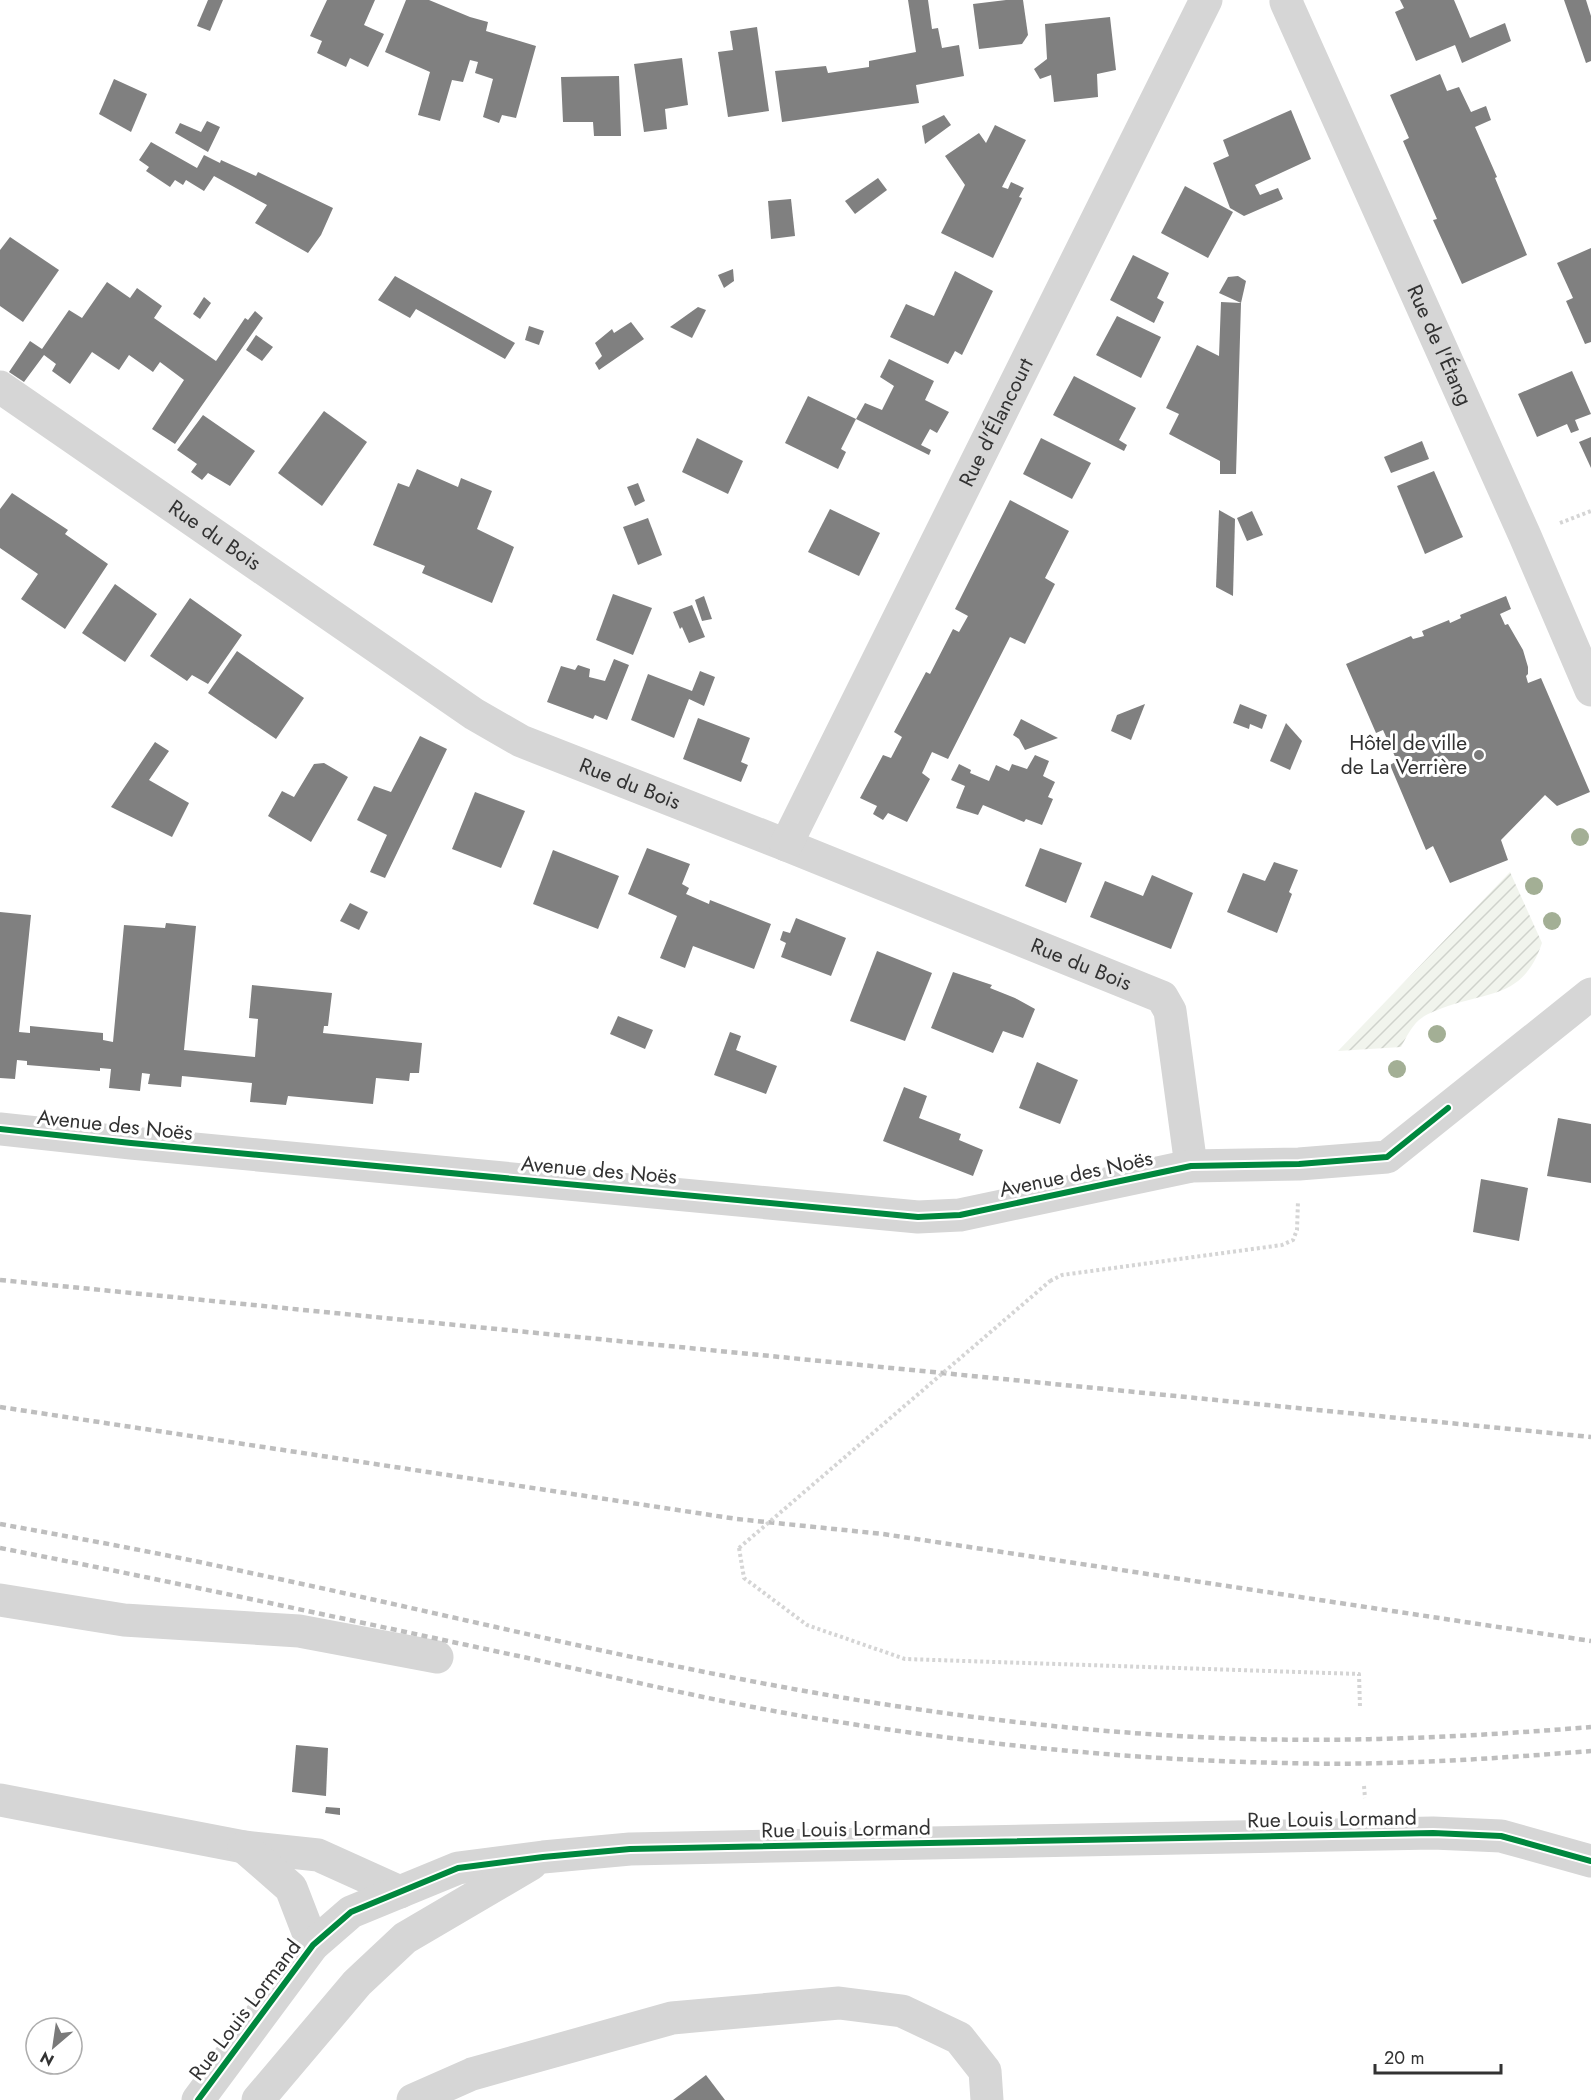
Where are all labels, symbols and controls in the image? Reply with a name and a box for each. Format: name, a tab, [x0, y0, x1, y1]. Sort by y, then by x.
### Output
street label: Rue de l'Étang	[1399, 280, 1480, 410]
street label: Rue d'Élancourt	[951, 353, 1041, 492]
street label: Rue du Bois	[163, 493, 267, 578]
place label: Hôtel de ville de La Verrière	[1341, 728, 1467, 782]
marker: Hôtel de ville de La Verrière	[1472, 748, 1486, 762]
street label: Rue du Bois	[575, 750, 685, 817]
street label: Rue du Bois	[1026, 930, 1136, 998]
street label: Avenue des Noës	[36, 1102, 194, 1148]
street label: Avenue des Noës	[996, 1143, 1156, 1205]
street label: Avenue des Noës	[520, 1148, 678, 1192]
street label: Rue Louis Lormand	[1247, 1803, 1417, 1835]
street label: Rue Louis Lormand	[761, 1813, 931, 1845]
street label: Rue Louis Lormand	[182, 1933, 308, 2087]
north arrow	[24, 2016, 84, 2076]
scale bar	[1375, 2037, 1501, 2075]
text: 20 m	[1384, 2045, 1424, 2071]
text: N	[36, 2046, 58, 2072]

